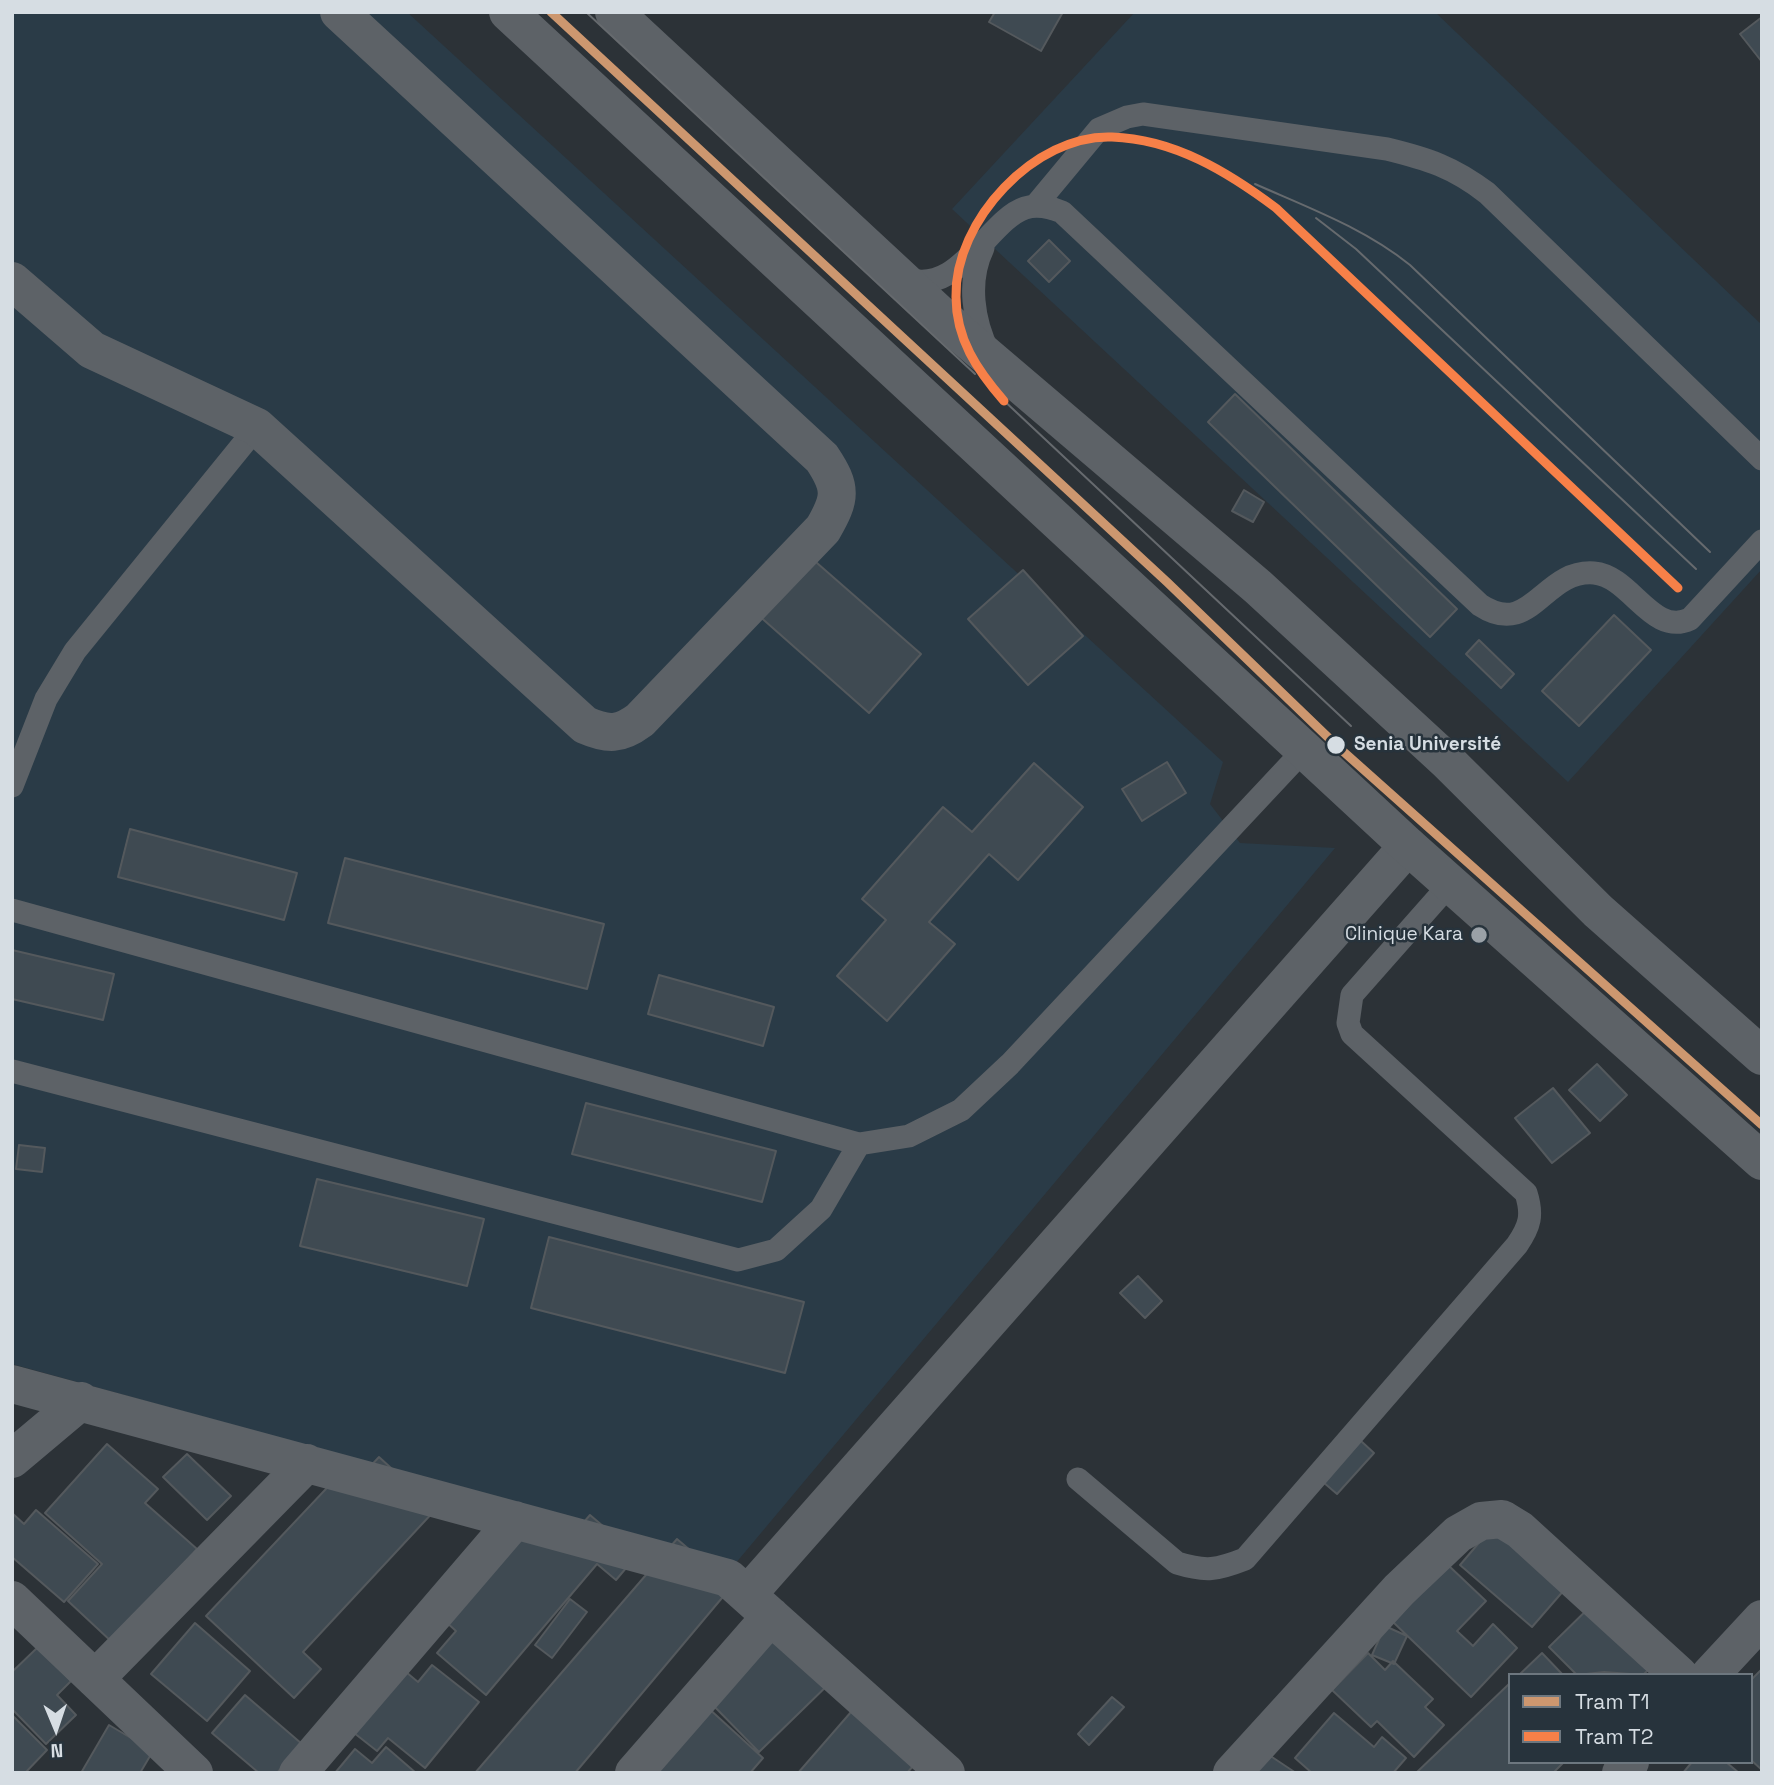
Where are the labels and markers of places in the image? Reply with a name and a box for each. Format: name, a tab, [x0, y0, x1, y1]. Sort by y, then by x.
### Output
marker: Senia Université	[1325, 734, 1347, 756]
place label: Senia Université	[1354, 734, 1501, 756]
place label: Clinique Kara	[1345, 924, 1463, 946]
marker: Clinique Kara	[1469, 925, 1489, 945]

